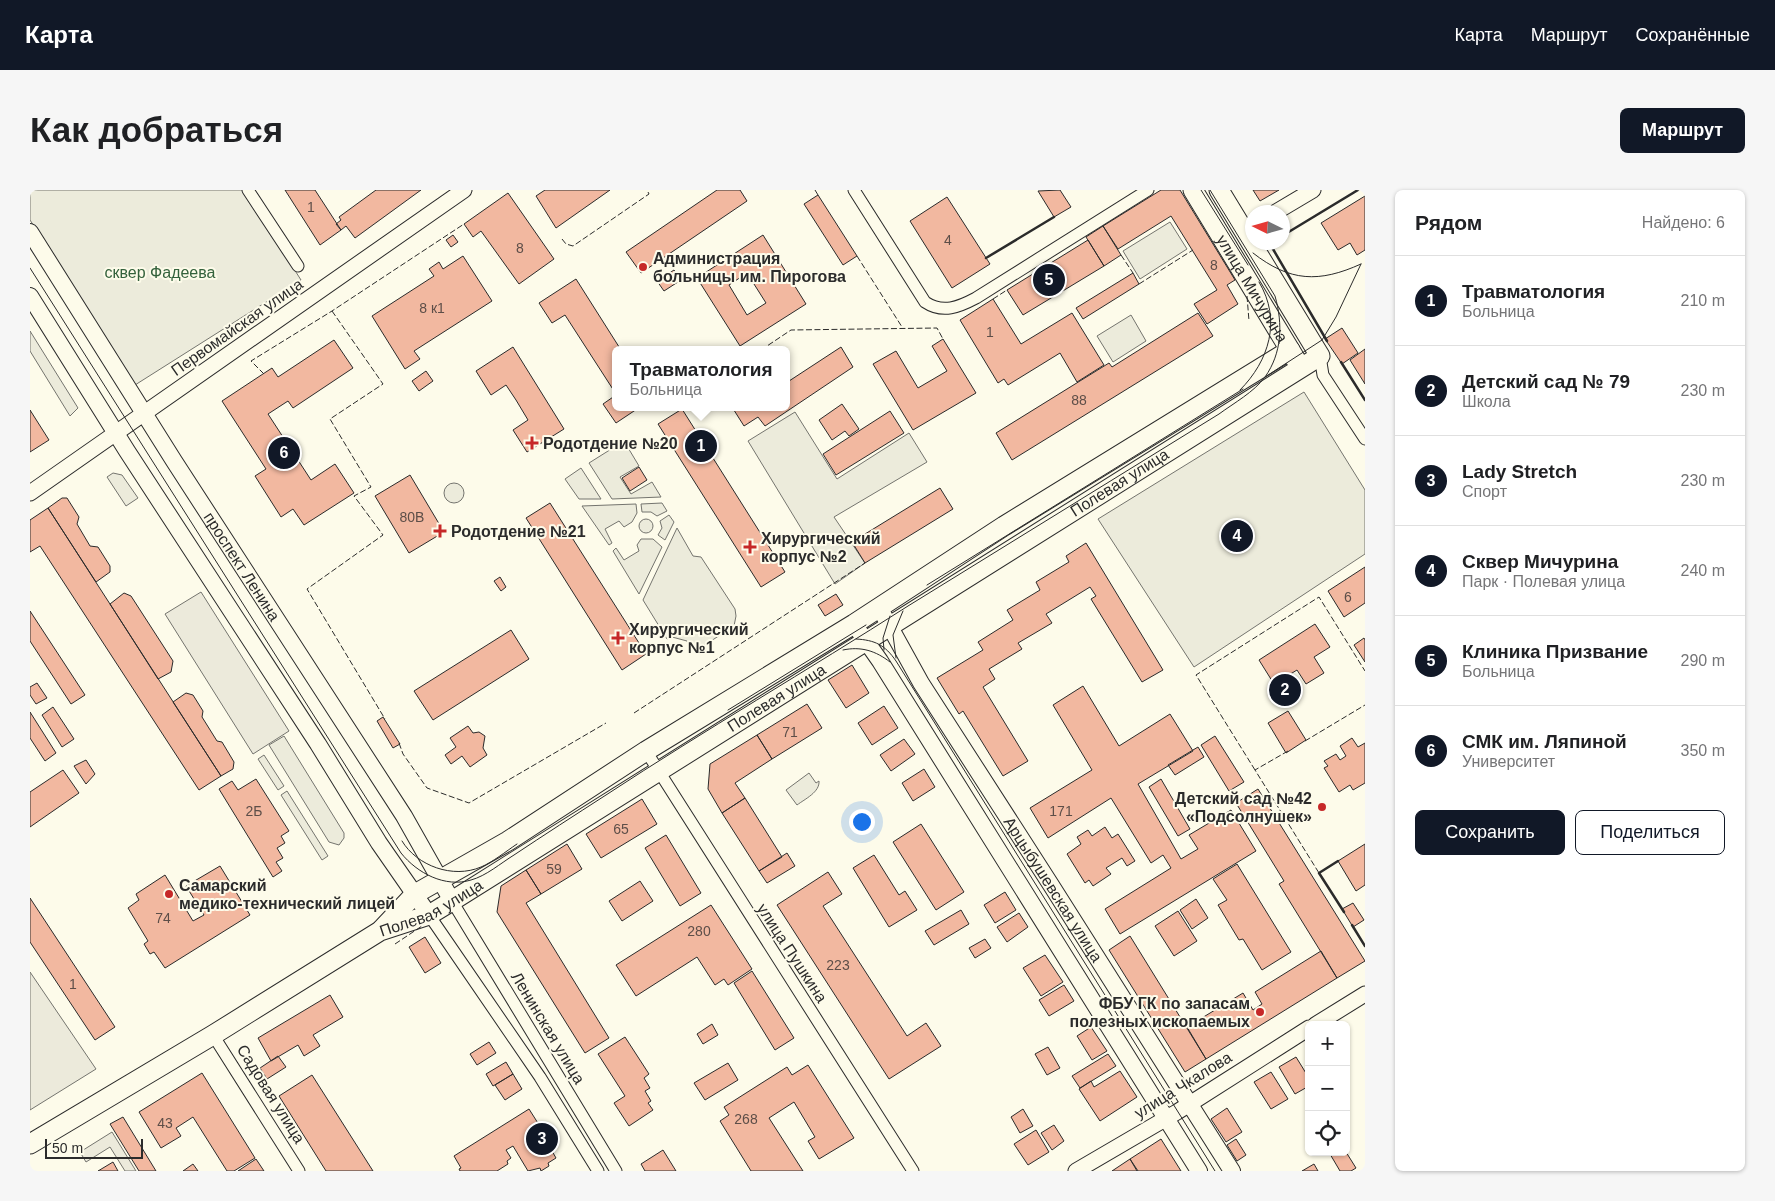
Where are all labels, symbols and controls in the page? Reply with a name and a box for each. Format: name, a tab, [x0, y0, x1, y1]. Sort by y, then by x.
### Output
text: Карта	[25, 21, 93, 48]
text: Карта	[1455, 25, 1503, 45]
text: Маршрут	[1531, 25, 1607, 45]
text: Сохранённые	[1635, 25, 1750, 45]
button: Маршрут	[1620, 108, 1745, 153]
text: Как добраться	[30, 110, 283, 149]
house number: 1	[307, 199, 315, 215]
north arrow	[1245, 205, 1290, 250]
text: Рядом	[1415, 211, 1482, 234]
text: Найдено: 6	[1642, 214, 1725, 231]
house number: 4	[944, 232, 952, 248]
street label: улица Мичурина	[1214, 232, 1292, 345]
house number: 8	[516, 240, 524, 256]
place label: Администрация больницы им. Пирогова	[653, 250, 846, 285]
house number: 8	[1210, 257, 1218, 273]
marker: Администрация больницы им. Пирогова	[637, 261, 649, 273]
pin: 5	[1033, 261, 1065, 299]
park label: сквер Фадеева	[105, 264, 216, 281]
street label: Первомайская улица	[168, 275, 306, 379]
text: Травматология	[1462, 281, 1605, 302]
text: 1	[1427, 292, 1435, 309]
text: 210 m	[1681, 292, 1725, 309]
house number: 8 к1	[419, 300, 445, 316]
text: Больница	[1462, 303, 1535, 320]
house number: 1	[986, 324, 994, 340]
popup	[612, 346, 790, 411]
text: Травматология	[629, 359, 773, 380]
text: Детский сад № 79	[1462, 371, 1630, 392]
text: Больница	[629, 381, 702, 398]
text: 2	[1427, 382, 1435, 399]
text: 230 m	[1681, 382, 1725, 399]
house number: 88	[1071, 392, 1087, 408]
text: Школа	[1462, 393, 1511, 410]
pin: 1	[685, 427, 717, 465]
pin: 6	[268, 434, 300, 472]
place label: Родотдение №20	[543, 435, 678, 452]
marker: Родотдение №20	[525, 436, 539, 450]
street label: Полевая улица	[1067, 445, 1171, 519]
text: Lady Stretch	[1462, 461, 1577, 482]
text: 3	[1427, 472, 1435, 489]
text: 230 m	[1681, 472, 1725, 489]
text: Спорт	[1462, 483, 1507, 500]
street label: проспект Ленина	[201, 509, 284, 624]
house number: 80В	[400, 509, 424, 525]
pin: 4	[1221, 517, 1253, 555]
place label: Родотдение №21	[451, 523, 586, 540]
marker: Родотдение №21	[433, 524, 447, 538]
place label: Хирургический корпус №2	[761, 530, 881, 565]
marker: Хирургический корпус №2	[743, 540, 757, 554]
text: Сквер Мичурина	[1462, 551, 1618, 572]
text: 4	[1427, 562, 1435, 579]
text: 240 m	[1681, 562, 1725, 579]
text: Парк · Полевая улица	[1462, 573, 1625, 590]
house number: 6	[1344, 589, 1352, 605]
place label: Хирургический корпус №1	[629, 621, 749, 656]
marker: Хирургический корпус №1	[611, 631, 625, 645]
text: Клиника Призвание	[1462, 641, 1648, 662]
text: 5	[1427, 652, 1435, 669]
text: 290 m	[1681, 652, 1725, 669]
street label: Полевая улица	[724, 660, 828, 735]
text: Больница	[1462, 663, 1535, 680]
pin: 2	[1269, 671, 1301, 709]
house number: 71	[782, 724, 798, 740]
text: СМК им. Ляпиной	[1462, 731, 1627, 752]
text: 6	[1427, 742, 1435, 759]
text: 350 m	[1681, 742, 1725, 759]
text: Университет	[1462, 753, 1555, 770]
place label: Детский сад №42 «Подсолнушек»	[1175, 790, 1312, 825]
marker: Детский сад №42 «Подсолнушек»	[1316, 801, 1328, 813]
house number: 2Б	[246, 803, 262, 819]
house number: 171	[1049, 803, 1073, 819]
your location	[849, 809, 875, 835]
button: Сохранить	[1415, 810, 1565, 855]
button: Поделиться	[1575, 810, 1725, 855]
street label: Арцыбушевская улица	[1001, 814, 1106, 965]
house number: 65	[613, 821, 629, 837]
house number: 59	[546, 861, 562, 877]
street label: Полевая улица	[377, 876, 486, 939]
place label: Самарский медико-технический лицей	[179, 877, 395, 912]
marker: Самарский медико-технический лицей	[163, 888, 175, 900]
street label: улица Пушкина	[754, 900, 830, 1006]
house number: 74	[155, 910, 171, 926]
house number: 280	[687, 923, 711, 939]
house number: 223	[826, 957, 850, 973]
street label: Ленинская улица	[508, 969, 588, 1087]
house number: 1	[69, 976, 77, 992]
place label: ФБУ ГК по запасам полезных ископаемых	[1070, 995, 1250, 1030]
marker: ФБУ ГК по запасам полезных ископаемых	[1254, 1006, 1266, 1018]
map controls	[1305, 1021, 1350, 1156]
button: +	[1305, 1021, 1350, 1066]
street label: Садовая улица	[234, 1042, 308, 1147]
street label: улица Чкалова	[1131, 1048, 1235, 1122]
button: −	[1305, 1066, 1350, 1111]
house number: 268	[734, 1111, 758, 1127]
button: locate	[1305, 1111, 1350, 1156]
house number: 43	[157, 1115, 173, 1131]
pin: 3	[526, 1120, 558, 1158]
scale bar	[45, 1136, 142, 1159]
text: 50 m	[52, 1140, 83, 1156]

